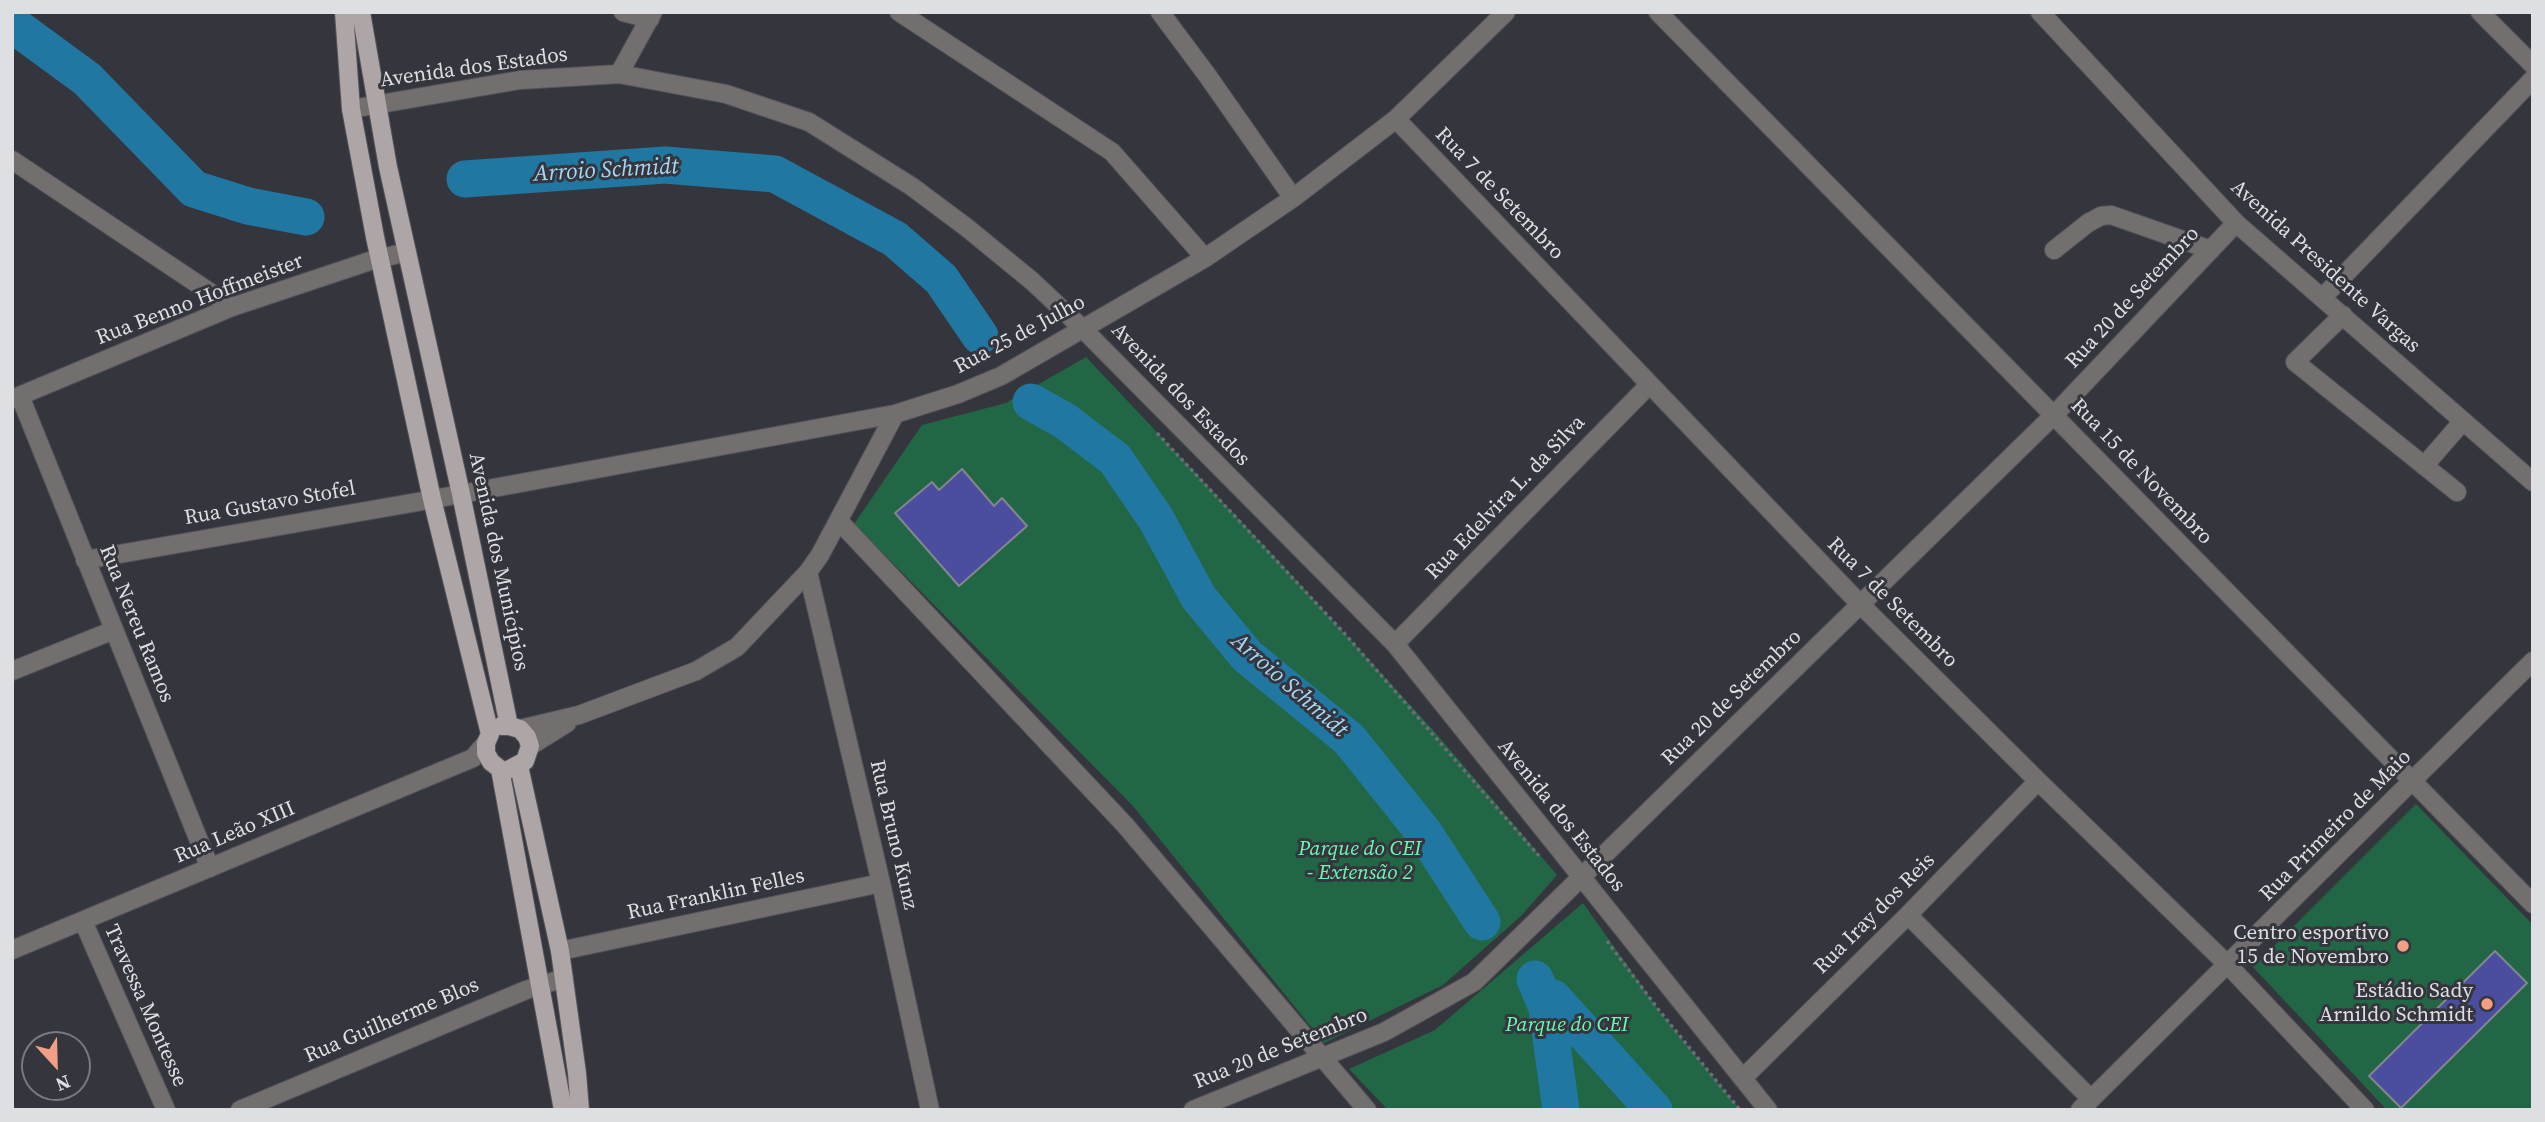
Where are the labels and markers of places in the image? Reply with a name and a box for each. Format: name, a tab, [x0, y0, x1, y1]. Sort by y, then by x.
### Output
place label: Centro esportivo 15 de Novembro	[2233, 921, 2389, 971]
marker: Centro esportivo 15 de Novembro	[2395, 938, 2411, 954]
place label: Estádio Sady Arnildo Schmidt	[2319, 979, 2473, 1029]
marker: Estádio Sady Arnildo Schmidt	[2479, 996, 2495, 1012]

